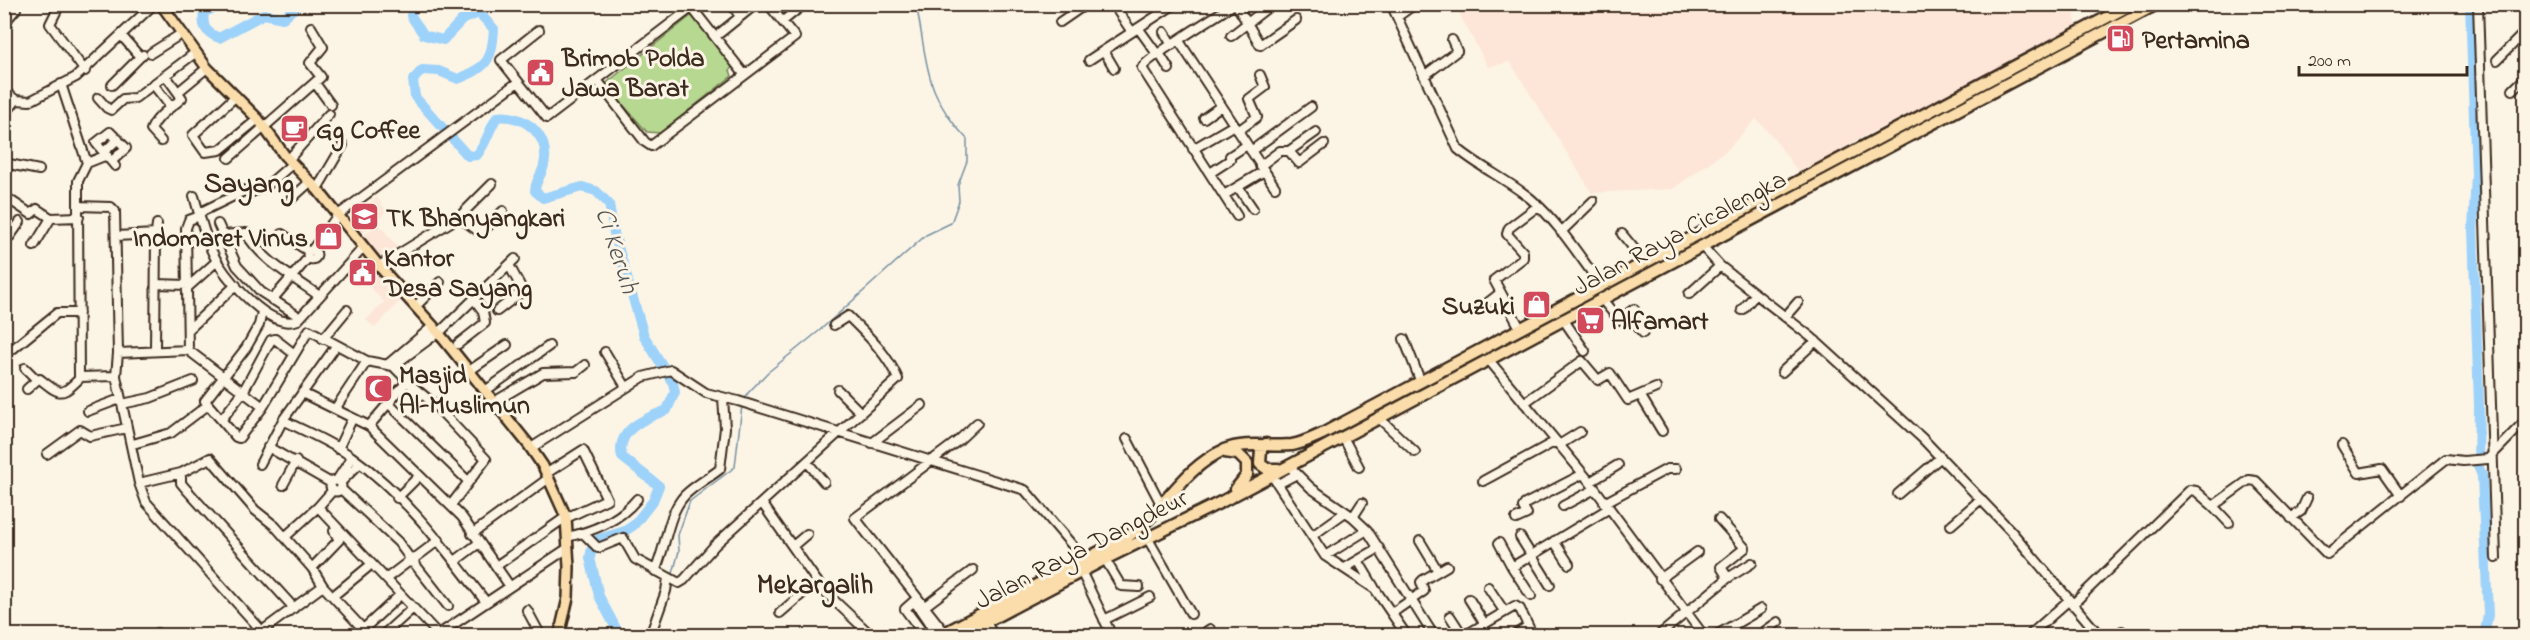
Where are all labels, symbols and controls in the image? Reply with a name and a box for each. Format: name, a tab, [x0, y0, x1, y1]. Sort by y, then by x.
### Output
fuel station icon: Pertamina	[2105, 23, 2137, 55]
place label: Pertamina	[2142, 23, 2250, 61]
scale bar	[2299, 39, 2467, 77]
place label: Brimob Polda Jawa Barat	[561, 41, 705, 109]
text: 200 m	[2308, 49, 2351, 75]
public building icon: Brimob Polda Jawa Barat	[525, 56, 557, 88]
cafe icon: Gg Coffee	[279, 113, 311, 145]
place label: Gg Coffee	[316, 113, 422, 152]
street label: Jalan Raya Cicalengka	[1567, 162, 1794, 307]
district label: Sayang	[204, 165, 294, 207]
school or university icon: TK Bhanyangkari	[349, 201, 381, 233]
place label: TK Bhanyangkari	[386, 201, 565, 240]
water label: Ci Keruh	[583, 203, 648, 300]
place label: Indomaret Vinus	[133, 221, 308, 259]
shop icon: Indomaret Vinus	[313, 221, 345, 253]
place label: Kantor Desa Sayang	[383, 241, 533, 310]
public building icon: Kantor Desa Sayang	[347, 256, 379, 288]
place label: Suzuki	[1442, 289, 1515, 327]
shop icon: Suzuki	[1520, 289, 1552, 321]
supermarket icon: Alfamart	[1574, 304, 1606, 336]
place label: Alfamart	[1611, 304, 1709, 342]
place label: Masjid Al-Muslimun	[399, 358, 530, 426]
mosque icon: Masjid Al-Muslimun	[362, 373, 394, 405]
street label: Jalan Raya Dangdeur	[969, 480, 1196, 621]
district label: Mekargalih	[757, 566, 873, 608]

